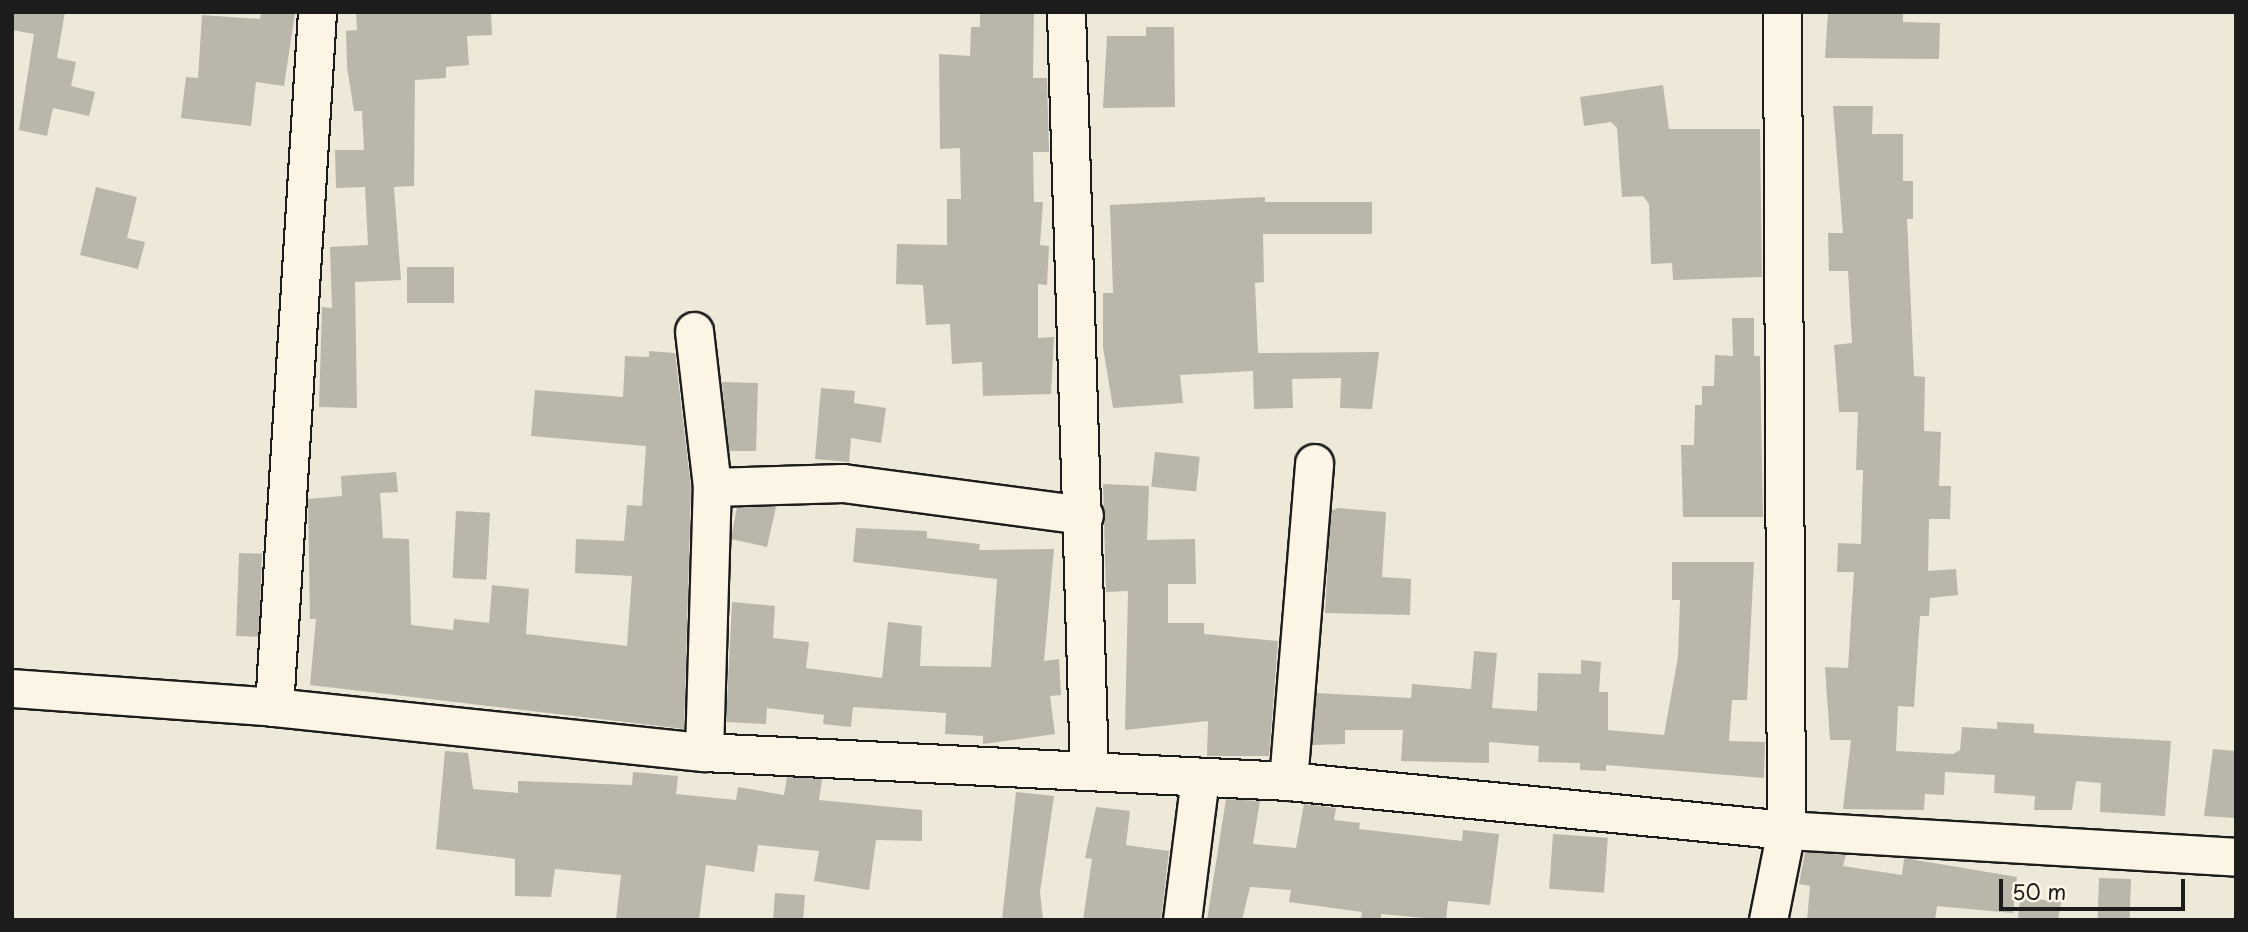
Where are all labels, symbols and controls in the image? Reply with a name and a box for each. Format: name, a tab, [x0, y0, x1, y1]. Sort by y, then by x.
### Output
scale bar	[2003, 866, 2188, 910]
text: 50 m	[2012, 875, 2066, 907]

